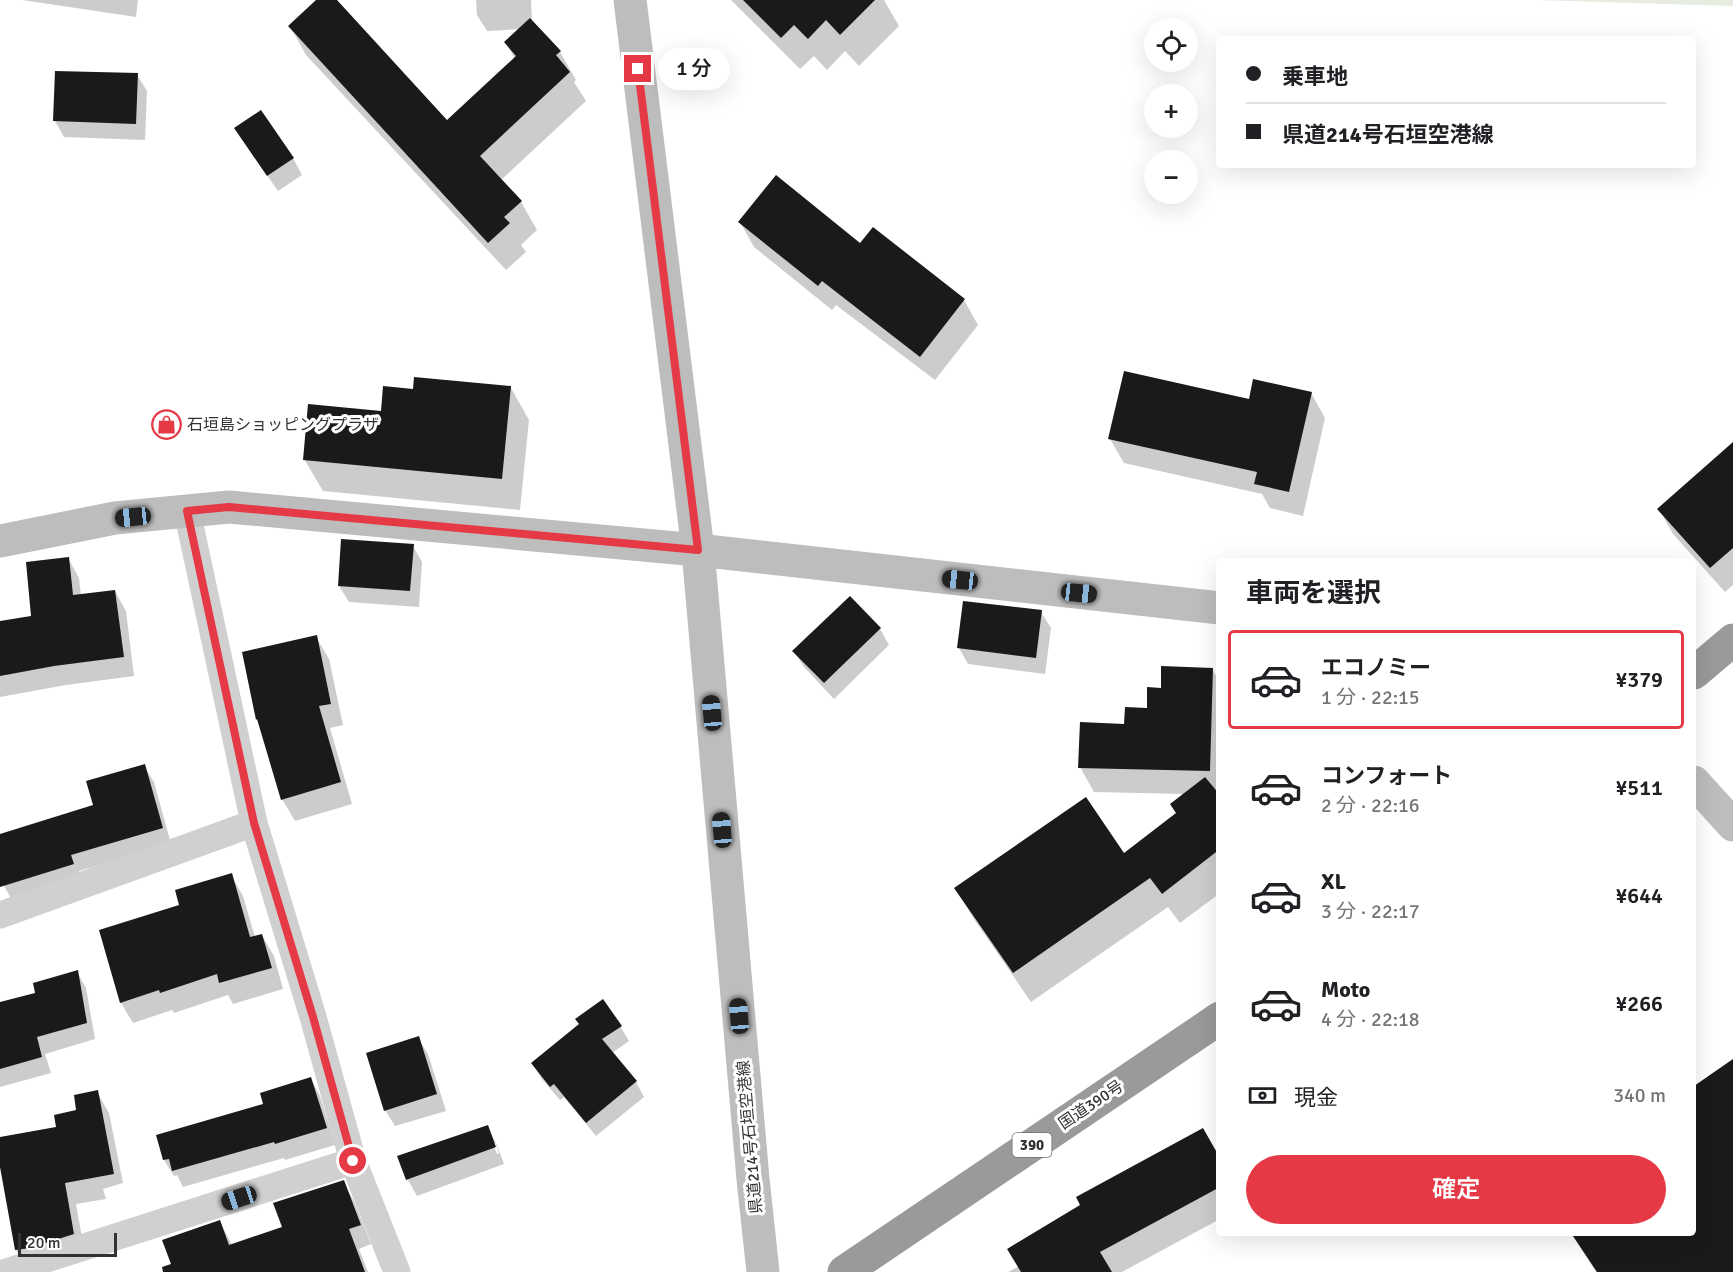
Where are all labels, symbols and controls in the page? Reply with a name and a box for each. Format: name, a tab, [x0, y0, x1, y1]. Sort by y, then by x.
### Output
map controls	[1144, 18, 1198, 204]
button: locate	[1144, 18, 1198, 72]
callout: 1 分	[659, 48, 731, 90]
route end	[624, 55, 651, 82]
text: 1 分	[676, 56, 712, 81]
text: 乗車地	[1282, 63, 1348, 90]
button: +	[1144, 84, 1198, 138]
text: 県道214号石垣空港線	[1282, 121, 1494, 148]
button: −	[1144, 150, 1198, 204]
shop icon: 石垣島ショッピングプラザ	[150, 409, 182, 441]
place label: 石垣島ショッピングプラザ	[187, 415, 379, 435]
car	[114, 506, 152, 528]
car	[941, 569, 979, 591]
text: 車両を選択	[1246, 577, 1381, 610]
car	[1060, 582, 1098, 604]
icon: car	[1249, 653, 1303, 707]
text: エコノミー	[1321, 654, 1431, 681]
text: ¥379	[1615, 666, 1663, 693]
text: 1 分 · 22:15	[1321, 685, 1420, 710]
car	[701, 694, 723, 732]
icon: car	[1249, 761, 1303, 815]
text: コンフォート	[1321, 762, 1452, 789]
text: ¥511	[1615, 774, 1663, 801]
text: 2 分 · 22:16	[1321, 793, 1420, 818]
car	[711, 811, 733, 849]
text: XL	[1321, 868, 1346, 895]
icon: car	[1249, 869, 1303, 923]
text: ¥644	[1615, 882, 1663, 909]
text: 3 分 · 22:17	[1321, 899, 1420, 924]
text: Moto	[1321, 976, 1370, 1003]
icon: car	[1249, 977, 1303, 1031]
text: ¥266	[1615, 990, 1663, 1017]
car	[728, 997, 750, 1035]
text: 4 分 · 22:18	[1321, 1007, 1420, 1032]
street label: 県道214号石垣空港線	[733, 1059, 767, 1215]
street label: 国道390号	[1055, 1076, 1127, 1134]
icon: cash	[1246, 1079, 1279, 1112]
text: 340 m	[1613, 1083, 1666, 1108]
text: 現金	[1294, 1084, 1338, 1111]
road number: 390	[1012, 1133, 1052, 1157]
route start	[339, 1147, 366, 1174]
button: 確定	[1246, 1155, 1666, 1224]
car	[219, 1184, 259, 1212]
scale bar	[18, 1230, 117, 1258]
text: 20 m	[27, 1233, 61, 1253]

